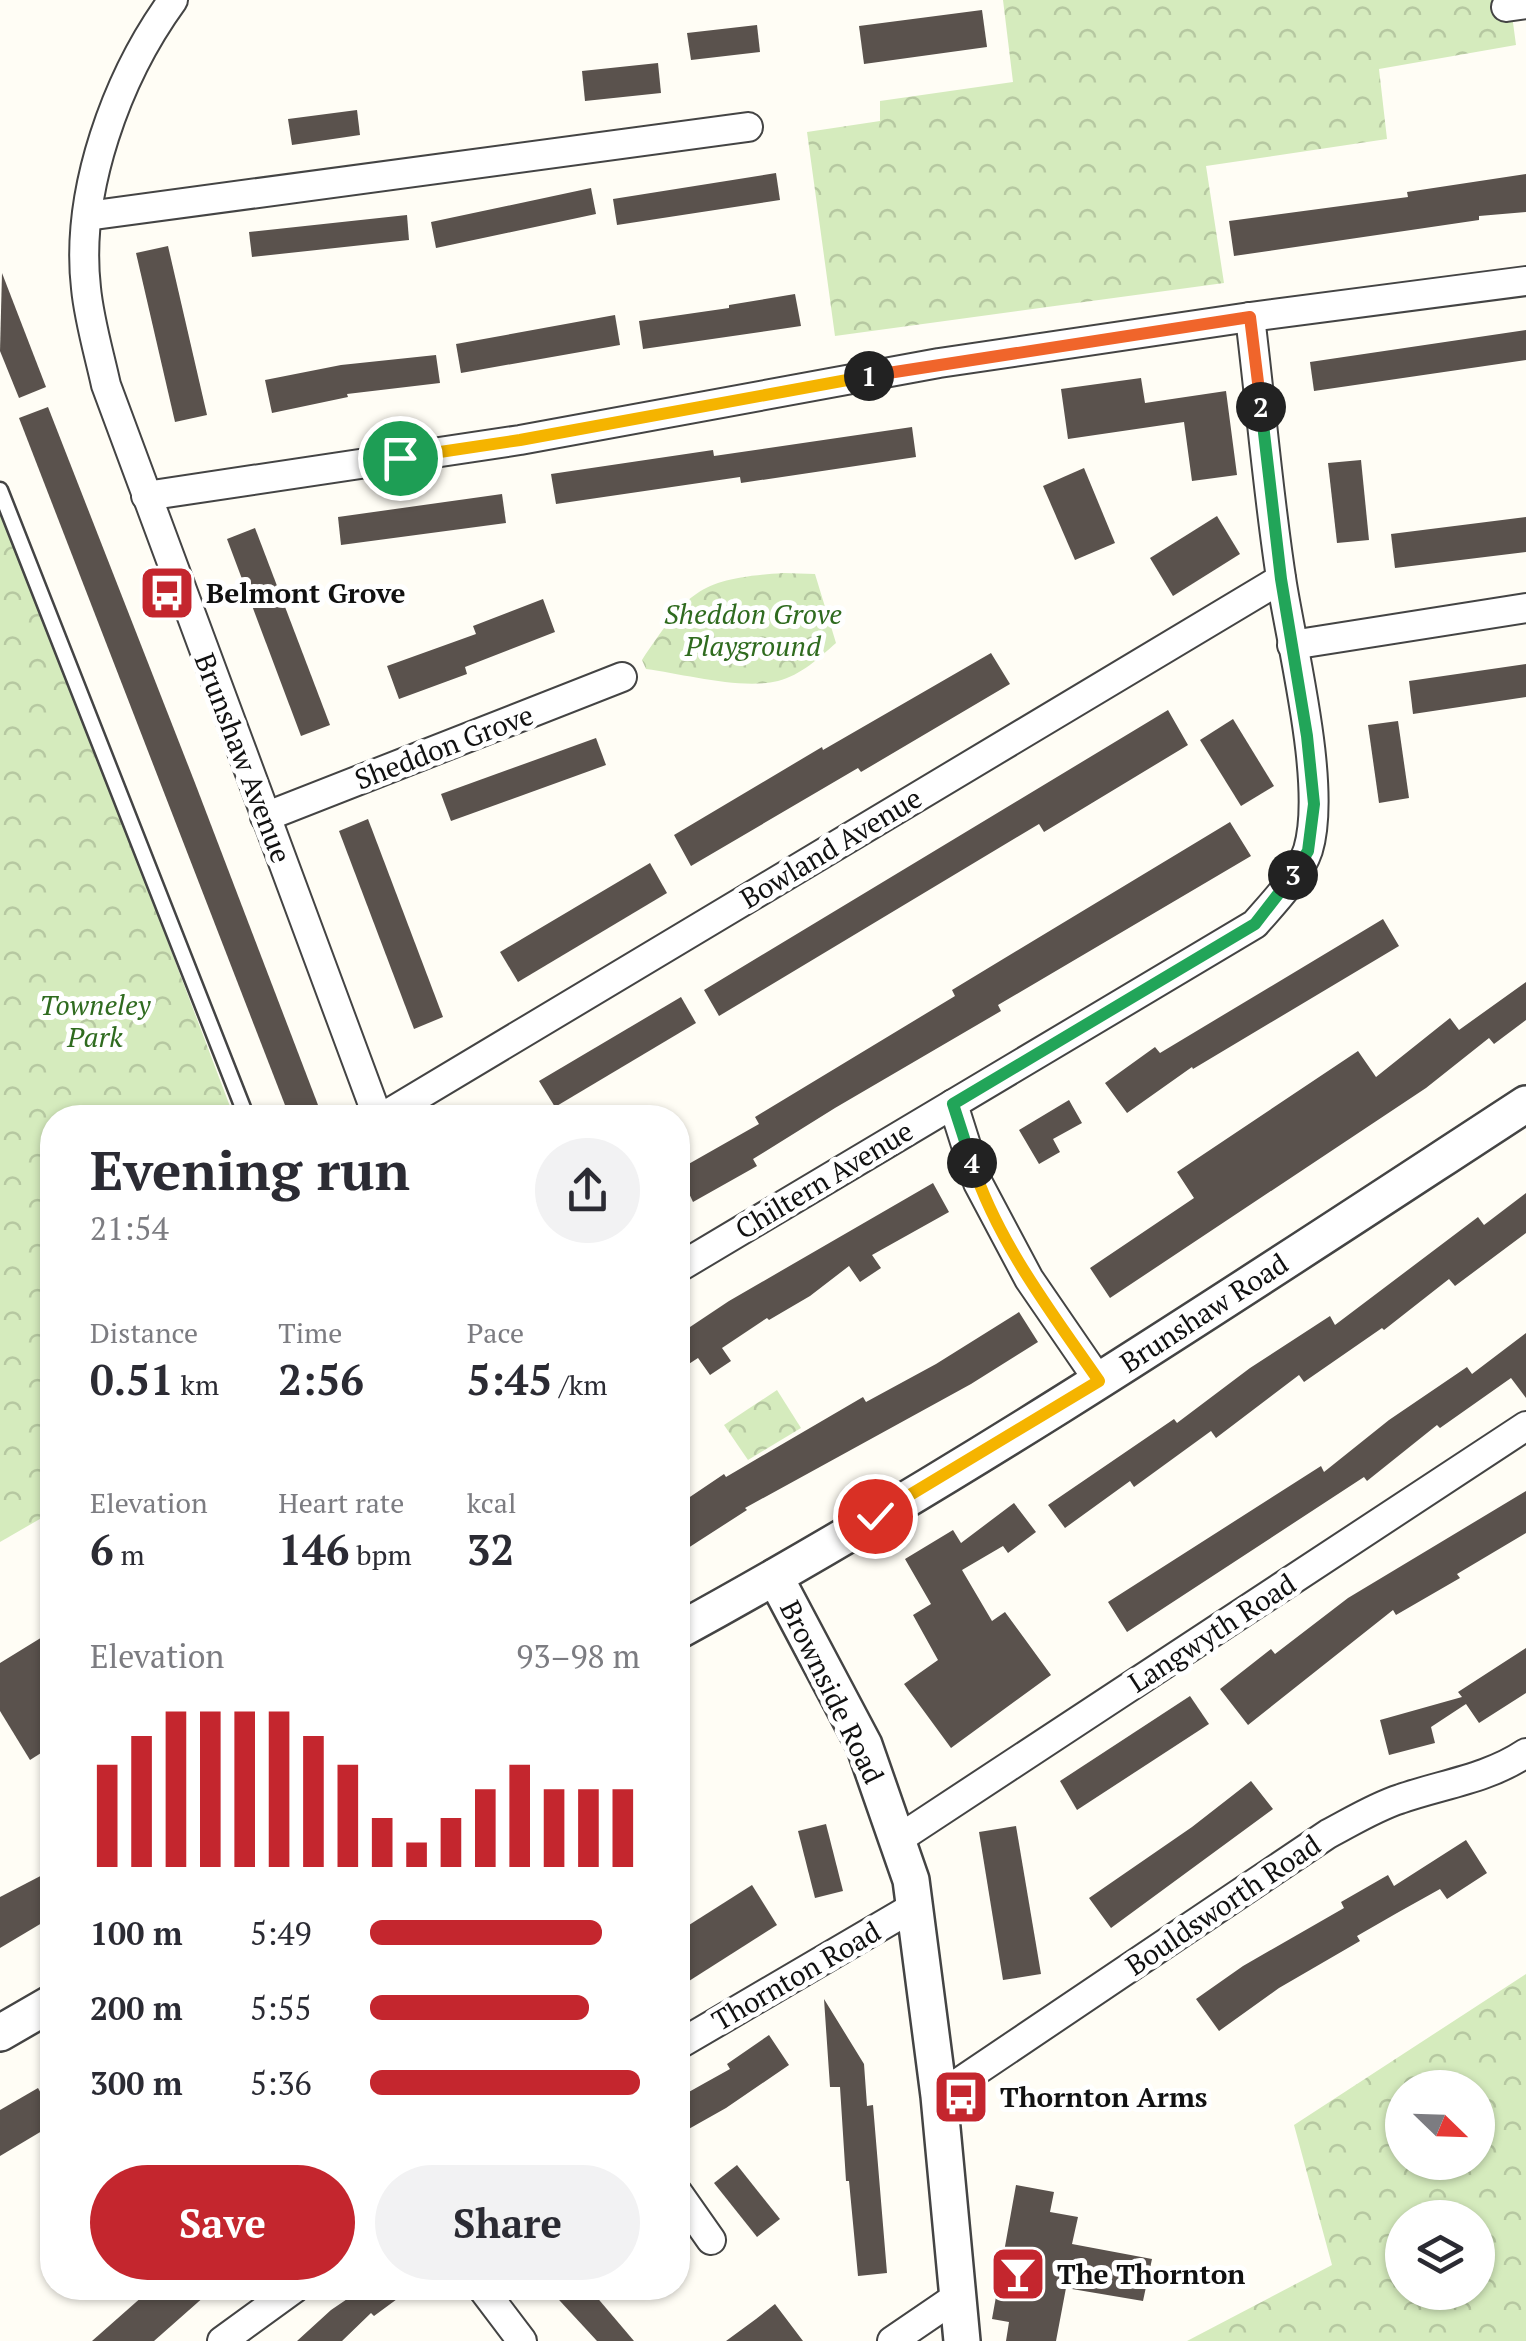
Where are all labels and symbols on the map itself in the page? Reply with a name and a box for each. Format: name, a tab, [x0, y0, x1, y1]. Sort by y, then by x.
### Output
pin: 1	[844, 351, 894, 401]
pin: 2	[1236, 382, 1286, 432]
pin	[358, 416, 443, 501]
bus stop icon: Belmont Grove	[137, 563, 197, 623]
place label: Belmont Grove	[206, 574, 406, 611]
park label: Sheddon Grove Playground	[664, 595, 842, 664]
street label: Brunshaw Avenue	[186, 648, 300, 868]
street label: Sheddon Grove	[349, 696, 538, 798]
street label: Bowland Avenue	[733, 779, 928, 916]
pin: 3	[1268, 850, 1318, 900]
park label: Towneley Park	[40, 986, 152, 1055]
street label: Chiltern Avenue	[728, 1112, 919, 1247]
pin: 4	[947, 1138, 997, 1188]
street label: Brunshaw Road	[1113, 1244, 1295, 1381]
pin	[833, 1474, 918, 1559]
street label: Langwyth Road	[1121, 1565, 1302, 1700]
street label: Brownside Road	[772, 1594, 893, 1790]
street label: Bouldsworth Road	[1118, 1826, 1327, 1983]
street label: Thornton Road	[705, 1912, 887, 2039]
bus stop icon: Thornton Arms	[931, 2067, 991, 2127]
north arrow	[1385, 2070, 1495, 2180]
place label: Thornton Arms	[1000, 2078, 1207, 2115]
bar icon: The Thornton	[988, 2244, 1048, 2304]
place label: The Thornton	[1057, 2255, 1245, 2292]

